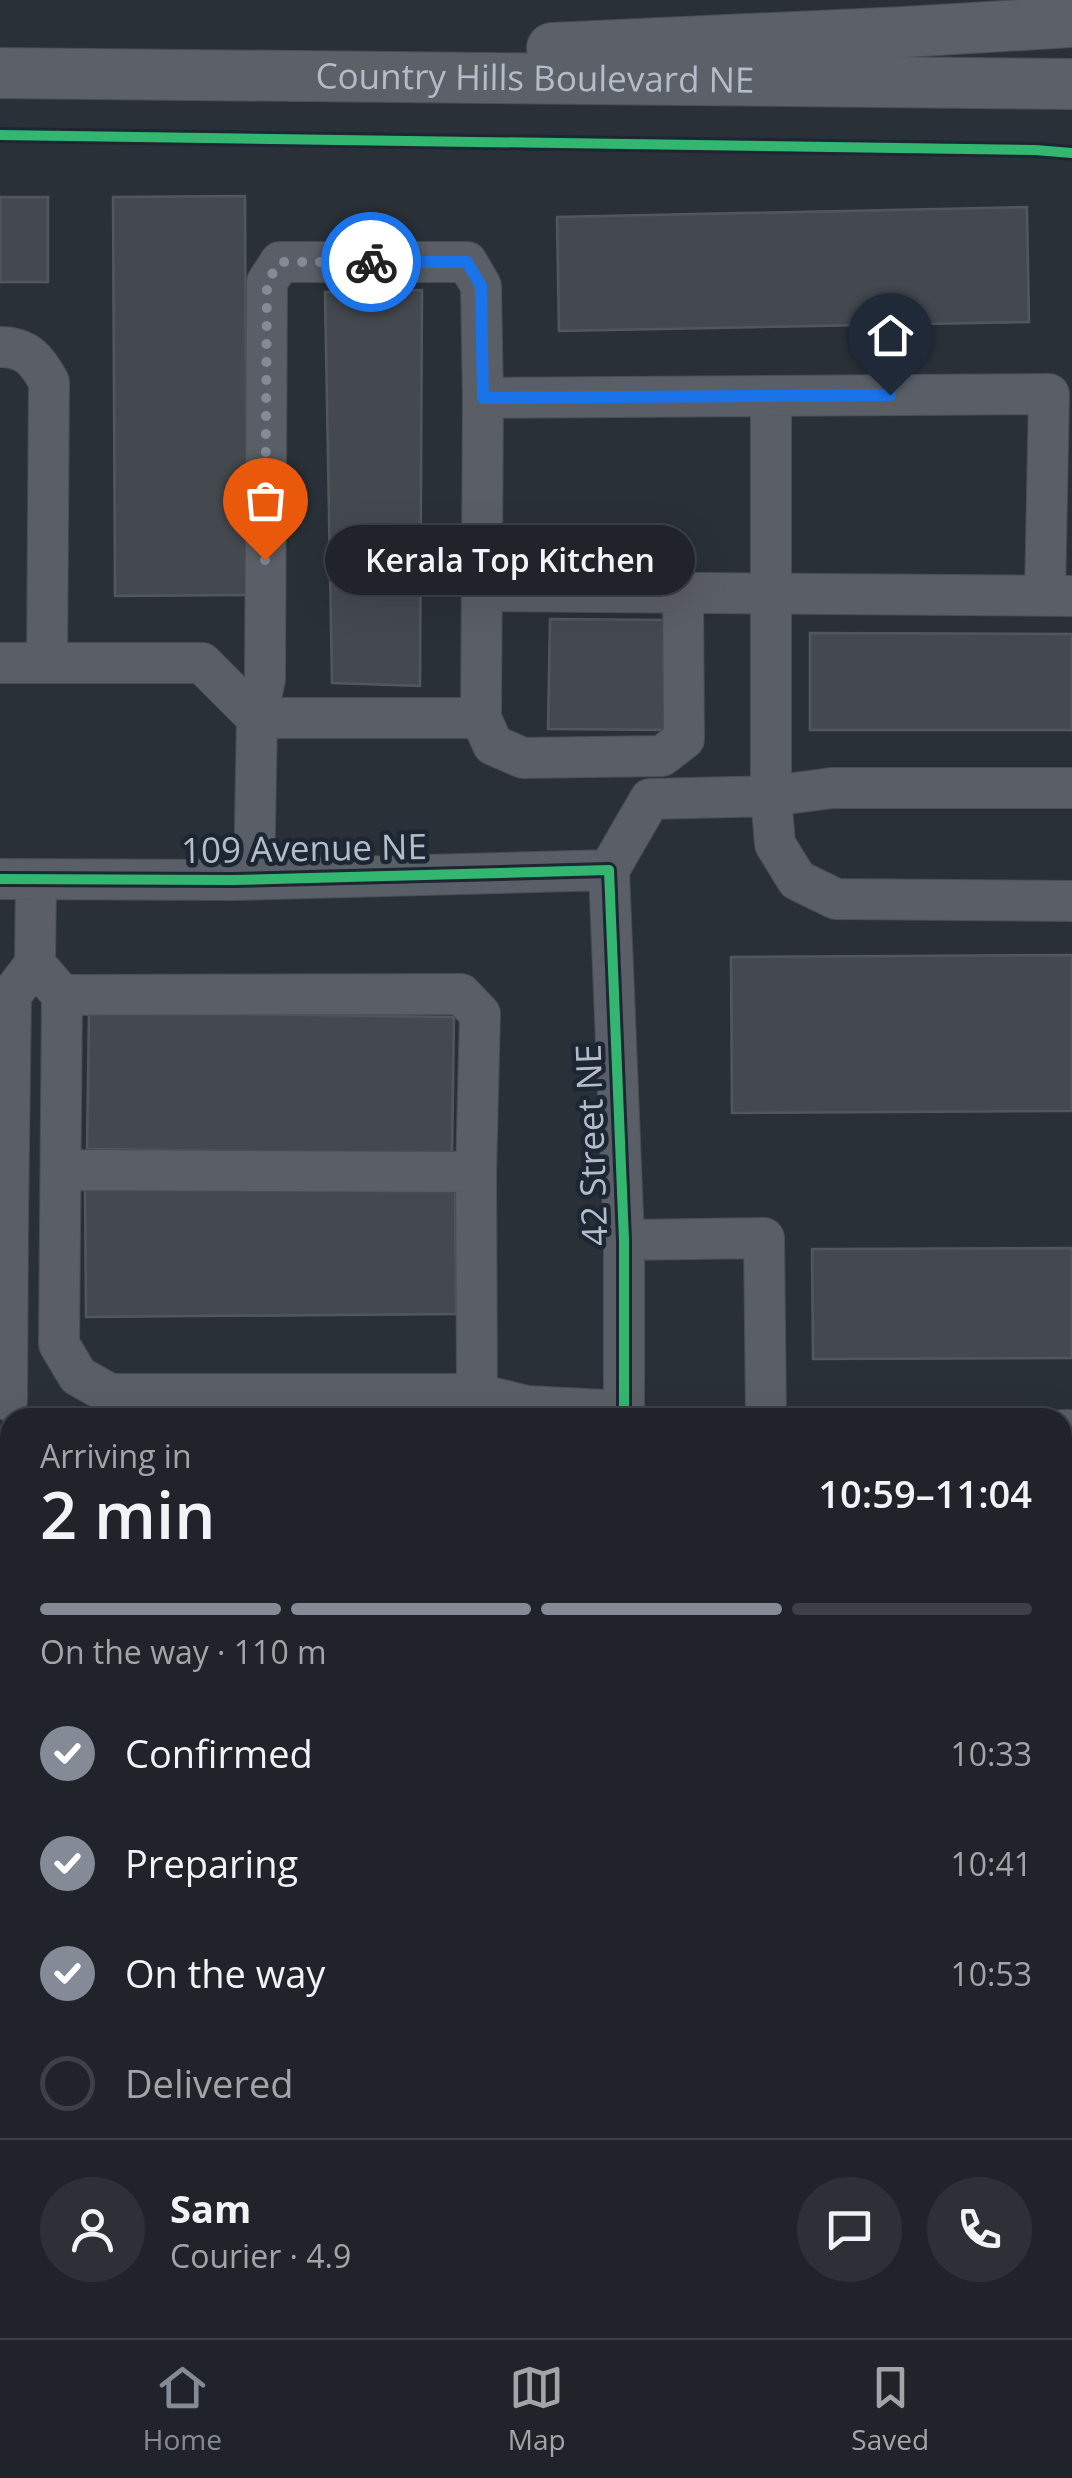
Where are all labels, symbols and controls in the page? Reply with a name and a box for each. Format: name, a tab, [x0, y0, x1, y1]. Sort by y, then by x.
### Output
street label: Country Hills Boulevard NE	[315, 51, 755, 103]
courier	[321, 212, 421, 312]
icon: bike	[344, 235, 399, 290]
pin	[848, 293, 933, 396]
icon: home	[863, 308, 918, 363]
pin	[223, 458, 308, 561]
icon: bag	[238, 473, 293, 528]
callout: Kerala Top Kitchen	[325, 525, 695, 595]
text: Kerala Top Kitchen	[365, 538, 655, 581]
street label: 109 Avenue NE	[181, 822, 427, 873]
street label: 42 Street NE	[563, 1043, 618, 1247]
text: Arriving in	[40, 1434, 192, 1477]
text: 10:59–11:04	[818, 1467, 1032, 1519]
text: 2 min	[40, 1470, 215, 1558]
text: On the way · 110 m	[40, 1630, 327, 1673]
icon: check	[40, 1726, 95, 1781]
text: Confirmed	[125, 1727, 313, 1779]
text: 10:33	[950, 1732, 1032, 1775]
icon: check	[40, 1836, 95, 1891]
text: Preparing	[125, 1837, 298, 1889]
text: 10:41	[950, 1842, 1032, 1885]
icon: check	[40, 1946, 95, 2001]
text: On the way	[125, 1947, 325, 1999]
text: 10:53	[950, 1952, 1032, 1995]
text: Delivered	[125, 2057, 294, 2109]
button: person	[40, 2177, 145, 2282]
button: chat	[797, 2177, 902, 2282]
button: phone	[927, 2177, 1032, 2282]
text: Sam	[170, 2182, 251, 2234]
text: Courier · 4.9	[170, 2234, 351, 2277]
tab: Home	[143, 2360, 222, 2458]
tab: Map	[508, 2360, 566, 2458]
tab: Saved	[851, 2360, 929, 2458]

